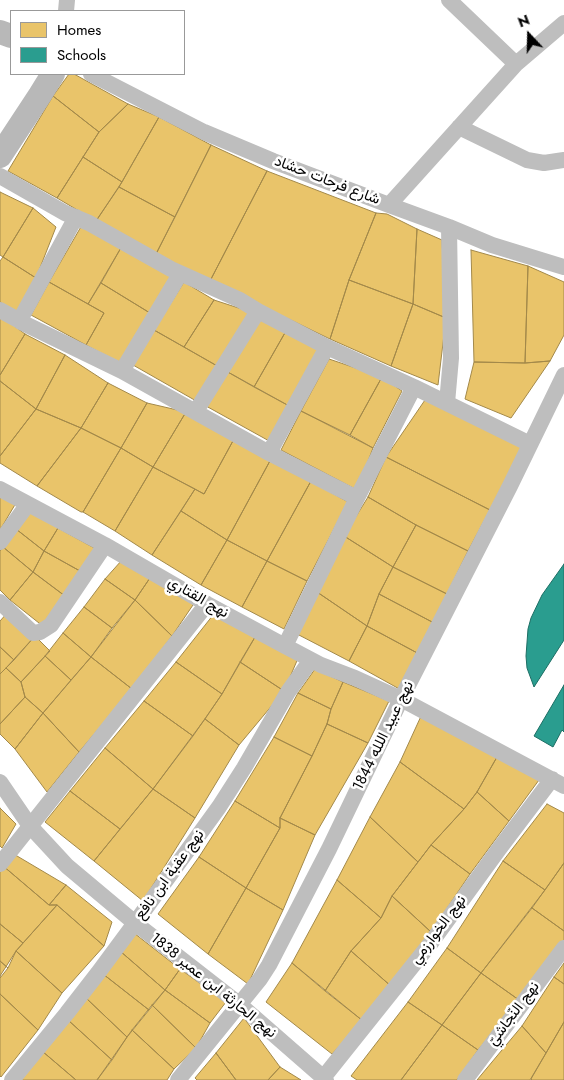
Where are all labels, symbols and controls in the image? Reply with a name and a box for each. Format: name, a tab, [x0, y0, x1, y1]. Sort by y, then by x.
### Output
legend	[10, 10, 185, 75]
north arrow	[504, 10, 554, 60]
text: N	[515, 10, 532, 32]
text: Homes	[57, 19, 101, 41]
text: Schools	[57, 44, 106, 66]
street label: شارع فرحات حشاد	[272, 153, 382, 209]
street label: نهج القتاري	[164, 573, 232, 623]
street label: نهج عبيد اللله 1844	[350, 678, 418, 794]
street label: نهج عقبة ابن نافع	[131, 827, 209, 923]
street label: نهج الخوارزمي	[407, 892, 471, 968]
street label: نهج الحارثة ابن عمير 1838	[146, 930, 280, 1042]
street label: نهج النّجاشيّ	[484, 979, 544, 1049]

